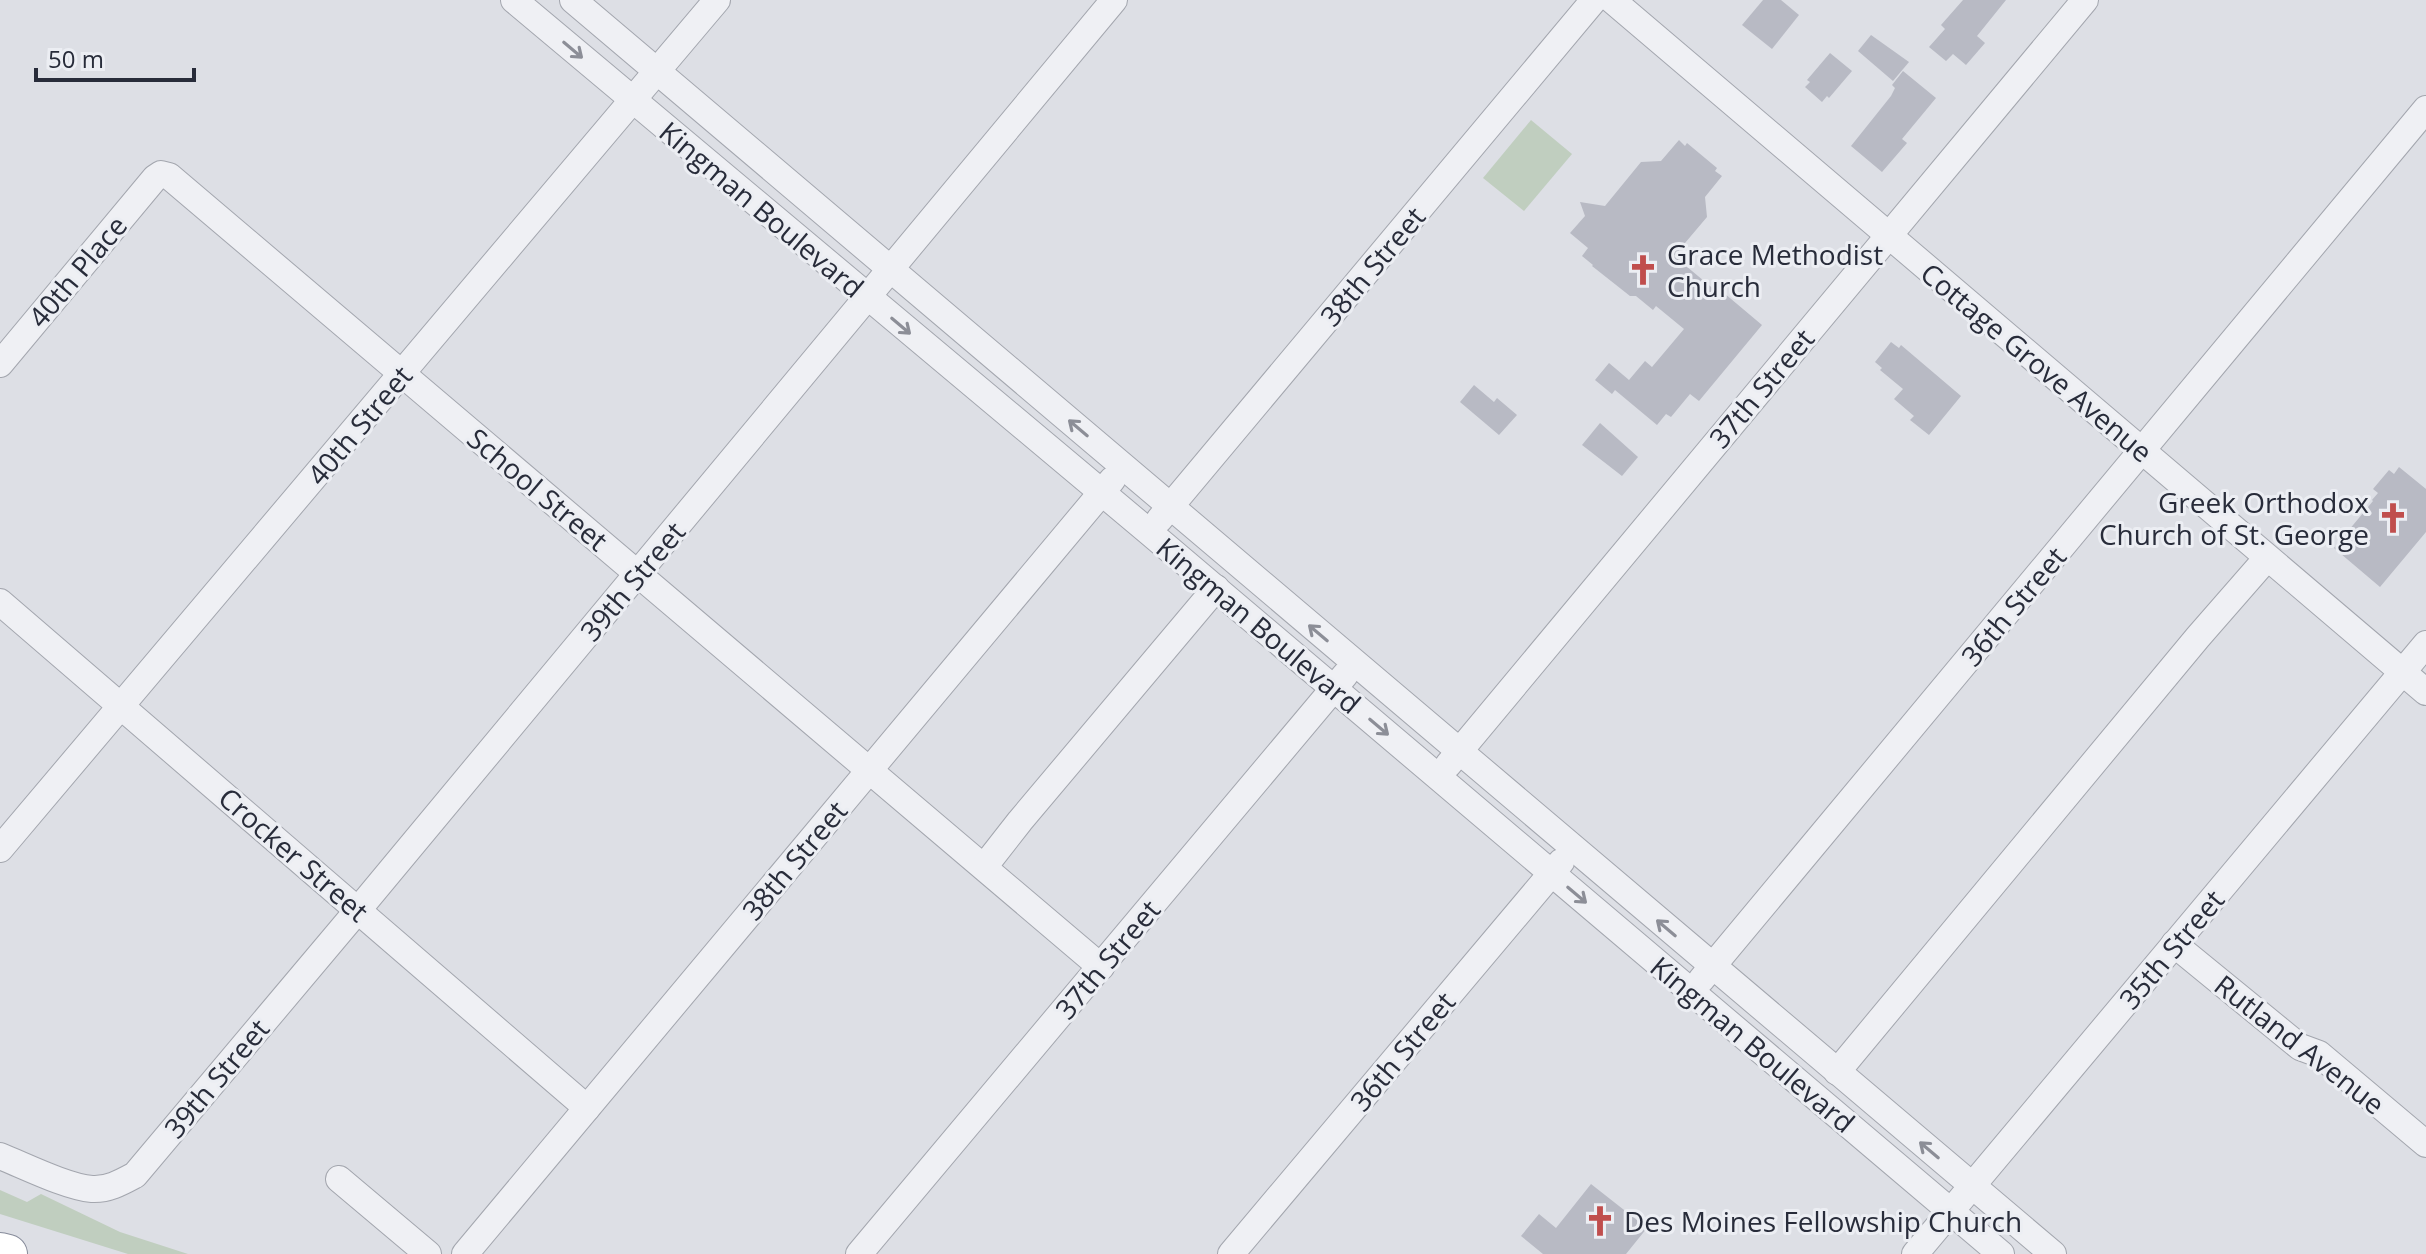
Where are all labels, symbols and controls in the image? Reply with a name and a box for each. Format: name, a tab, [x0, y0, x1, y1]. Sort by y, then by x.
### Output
scale bar	[36, 32, 194, 82]
one-way arrow	[563, 41, 583, 59]
text: 50 m	[48, 42, 104, 75]
street label: Kingman Boulevard	[652, 112, 872, 306]
street label: 38th Street	[1311, 198, 1433, 334]
street label: 40th Place	[19, 207, 135, 335]
place label: Grace Methodist Church	[1667, 235, 1883, 305]
church icon: Grace Methodist Church	[1626, 253, 1660, 287]
street label: Cottage Grove Avenue	[1913, 254, 2161, 470]
one-way arrow	[890, 317, 911, 335]
street label: 37th Street	[1700, 320, 1822, 456]
street label: 40th Street	[298, 357, 420, 493]
street label: School Street	[460, 419, 616, 559]
one-way arrow	[1068, 419, 1088, 437]
place label: Greek Orthodox Church of St. George	[2099, 483, 2369, 553]
church icon: Greek Orthodox Church of St. George	[2376, 501, 2410, 535]
street label: 39th Street	[571, 513, 693, 649]
street label: Kingman Boulevard	[1149, 528, 1369, 722]
street label: 36th Street	[1952, 538, 2074, 674]
one-way arrow	[1309, 624, 1329, 642]
one-way arrow	[1368, 718, 1389, 736]
street label: Crocker Street	[211, 778, 377, 930]
street label: 38th Street	[733, 792, 855, 928]
street label: 35th Street	[2110, 881, 2232, 1017]
one-way arrow	[1566, 886, 1587, 904]
street label: 37th Street	[1046, 891, 1168, 1027]
one-way arrow	[1657, 919, 1677, 937]
street label: Kingman Boulevard	[1643, 947, 1863, 1141]
street label: Rutland Avenue	[2207, 966, 2393, 1122]
street label: 36th Street	[1341, 983, 1463, 1119]
street label: 39th Street	[155, 1010, 277, 1146]
one-way arrow	[1919, 1141, 1940, 1159]
place label: Des Moines Fellowship Church	[1624, 1202, 2022, 1240]
church icon: Des Moines Fellowship Church	[1583, 1204, 1617, 1238]

